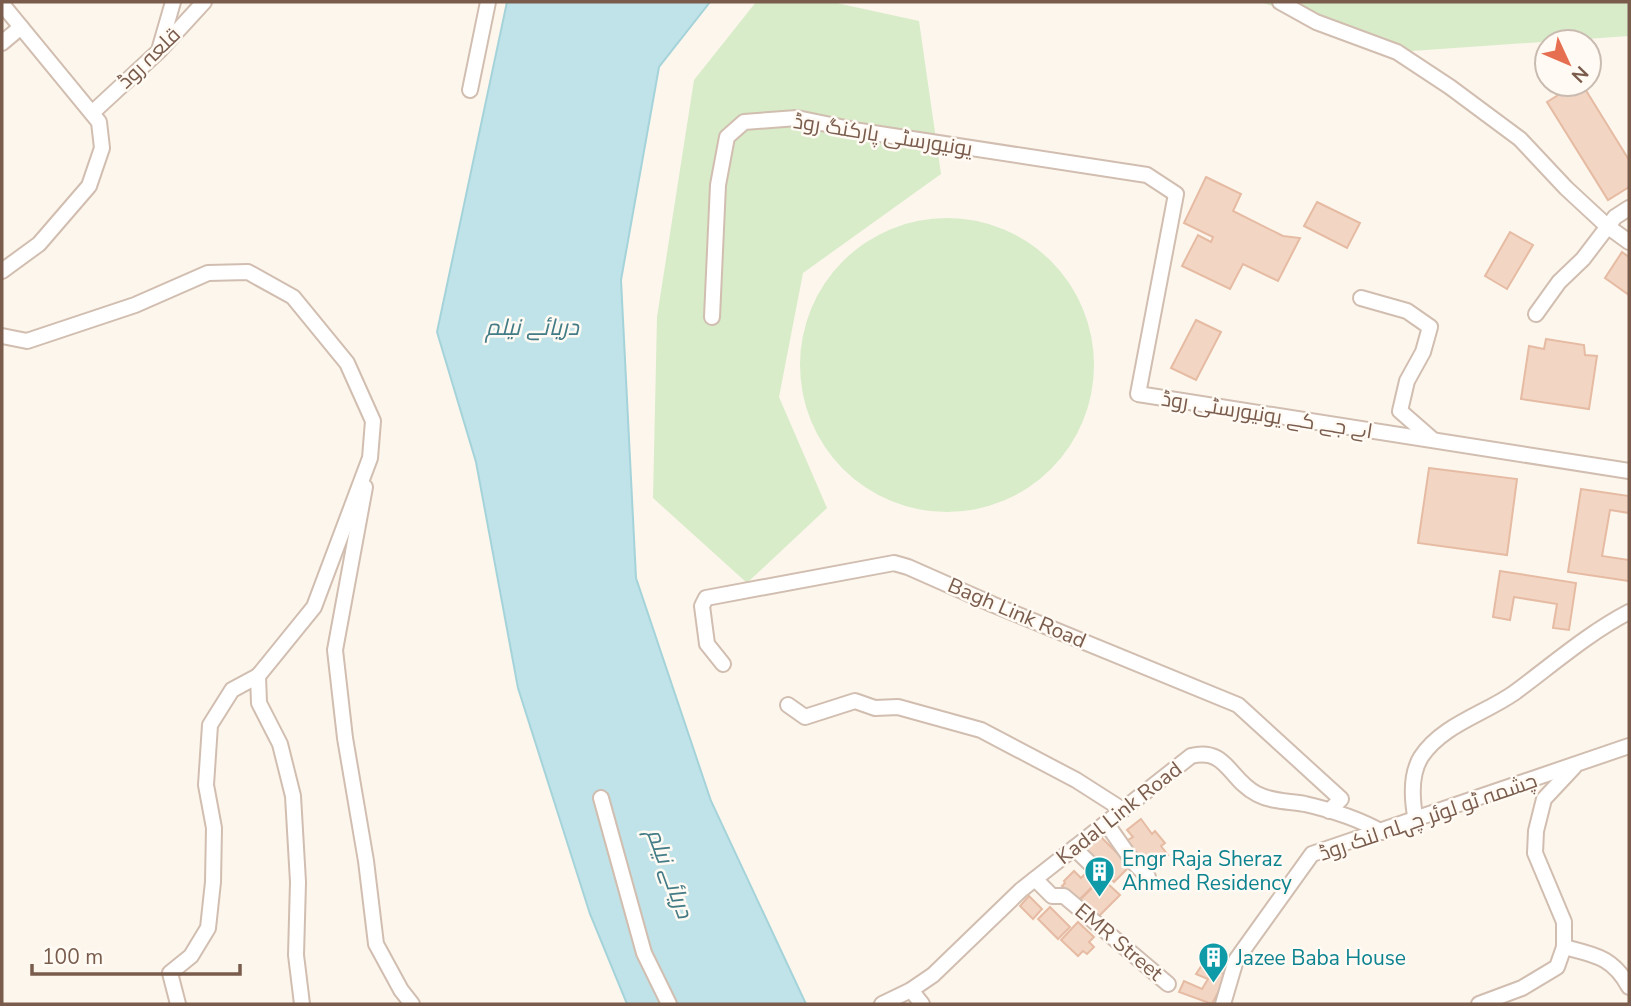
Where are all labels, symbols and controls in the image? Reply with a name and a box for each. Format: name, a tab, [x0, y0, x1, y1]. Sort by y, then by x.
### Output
street label: قلعہ روڈ	[112, 21, 186, 95]
north arrow	[1533, 28, 1603, 98]
text: N	[1565, 60, 1594, 88]
street label: یونیورسٹی پارکنگ روڈ	[791, 107, 975, 163]
water label: دریائے نیلم	[484, 312, 580, 343]
street label: اے جے کے یونیورسٹی روڈ	[1159, 384, 1375, 446]
street label: Bagh Link Road	[943, 571, 1091, 655]
street label: Kadal Link Road	[1050, 755, 1188, 871]
street label: چشمہ ٹو لوئر چہلہ لنک روڈ	[1315, 766, 1541, 868]
water label: دریائے نیلم	[639, 823, 700, 923]
place label: Engr Raja Sheraz Ahmed Residency	[1122, 845, 1292, 897]
building icon: Engr Raja Sheraz Ahmed Residency	[1082, 854, 1116, 898]
street label: EMR Street	[1069, 897, 1169, 988]
scale bar	[32, 932, 240, 976]
building icon: Jazee Baba House	[1196, 941, 1230, 985]
text: 100 m	[42, 943, 103, 971]
place label: Jazee Baba House	[1235, 944, 1406, 972]

